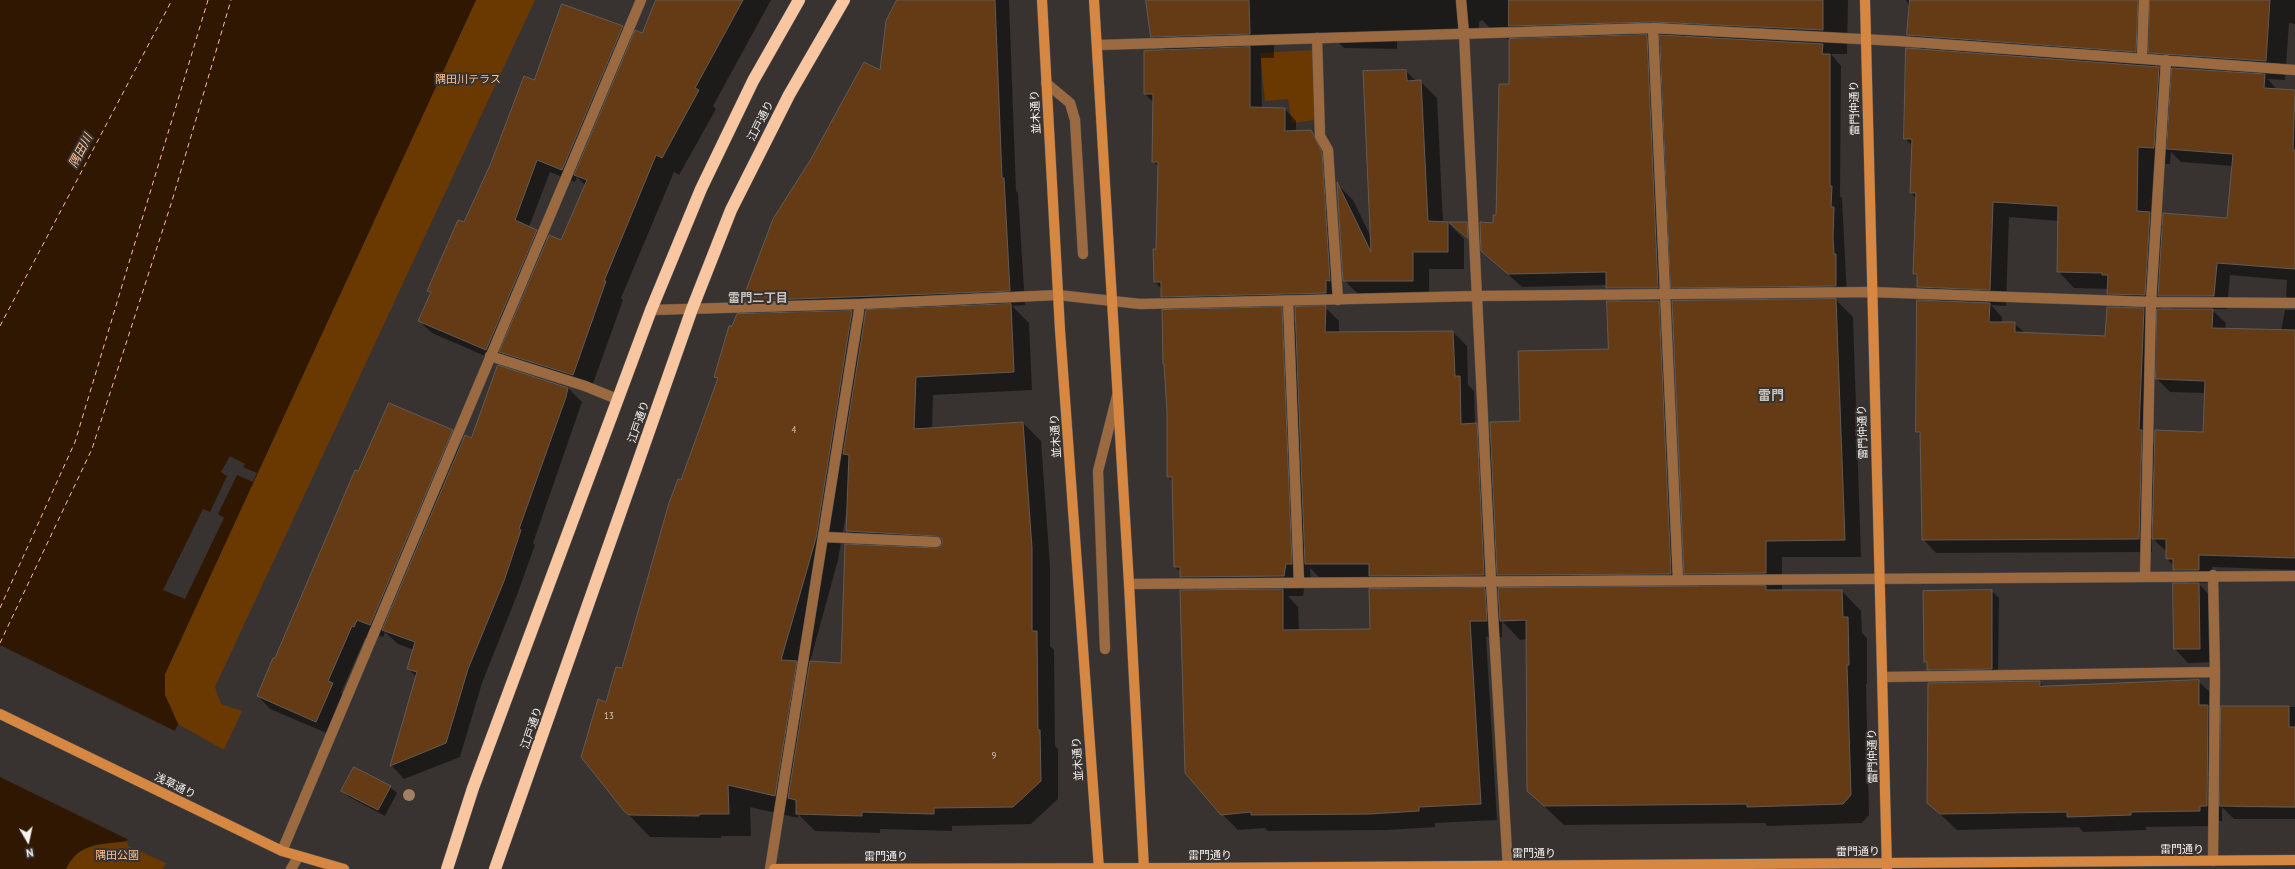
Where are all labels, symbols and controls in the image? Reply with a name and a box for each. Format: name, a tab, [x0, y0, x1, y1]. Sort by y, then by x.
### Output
park label: 隅田川テラス	[435, 73, 501, 87]
street label: 雷門仲通り	[1848, 80, 1862, 136]
street label: 並木通り	[1028, 90, 1044, 134]
street label: 江戸通り	[745, 98, 777, 144]
water label: 隅田川	[66, 132, 96, 170]
district label: 雷門二丁目	[728, 292, 788, 306]
district label: 雷門	[1758, 388, 1784, 404]
street label: 江戸通り	[626, 399, 652, 445]
street label: 雷門仲通り	[1855, 404, 1871, 460]
street label: 並木通り	[1048, 414, 1064, 458]
house number: 4	[792, 425, 796, 435]
street label: 江戸通り	[519, 705, 545, 751]
house number: 13	[604, 711, 614, 721]
street label: 雷門仲通り	[1866, 728, 1880, 784]
street label: 並木通り	[1070, 737, 1086, 781]
house number: 9	[992, 751, 996, 761]
street label: 浅草通り	[152, 770, 198, 802]
north arrow	[8, 821, 48, 861]
street label: 雷門通り	[2160, 843, 2204, 857]
text: N	[25, 845, 35, 860]
street label: 雷門通り	[1836, 845, 1880, 859]
street label: 雷門通り	[1512, 847, 1556, 861]
park label: 隅田公園	[95, 849, 139, 863]
street label: 雷門通り	[1188, 849, 1232, 863]
street label: 雷門通り	[864, 850, 908, 864]

